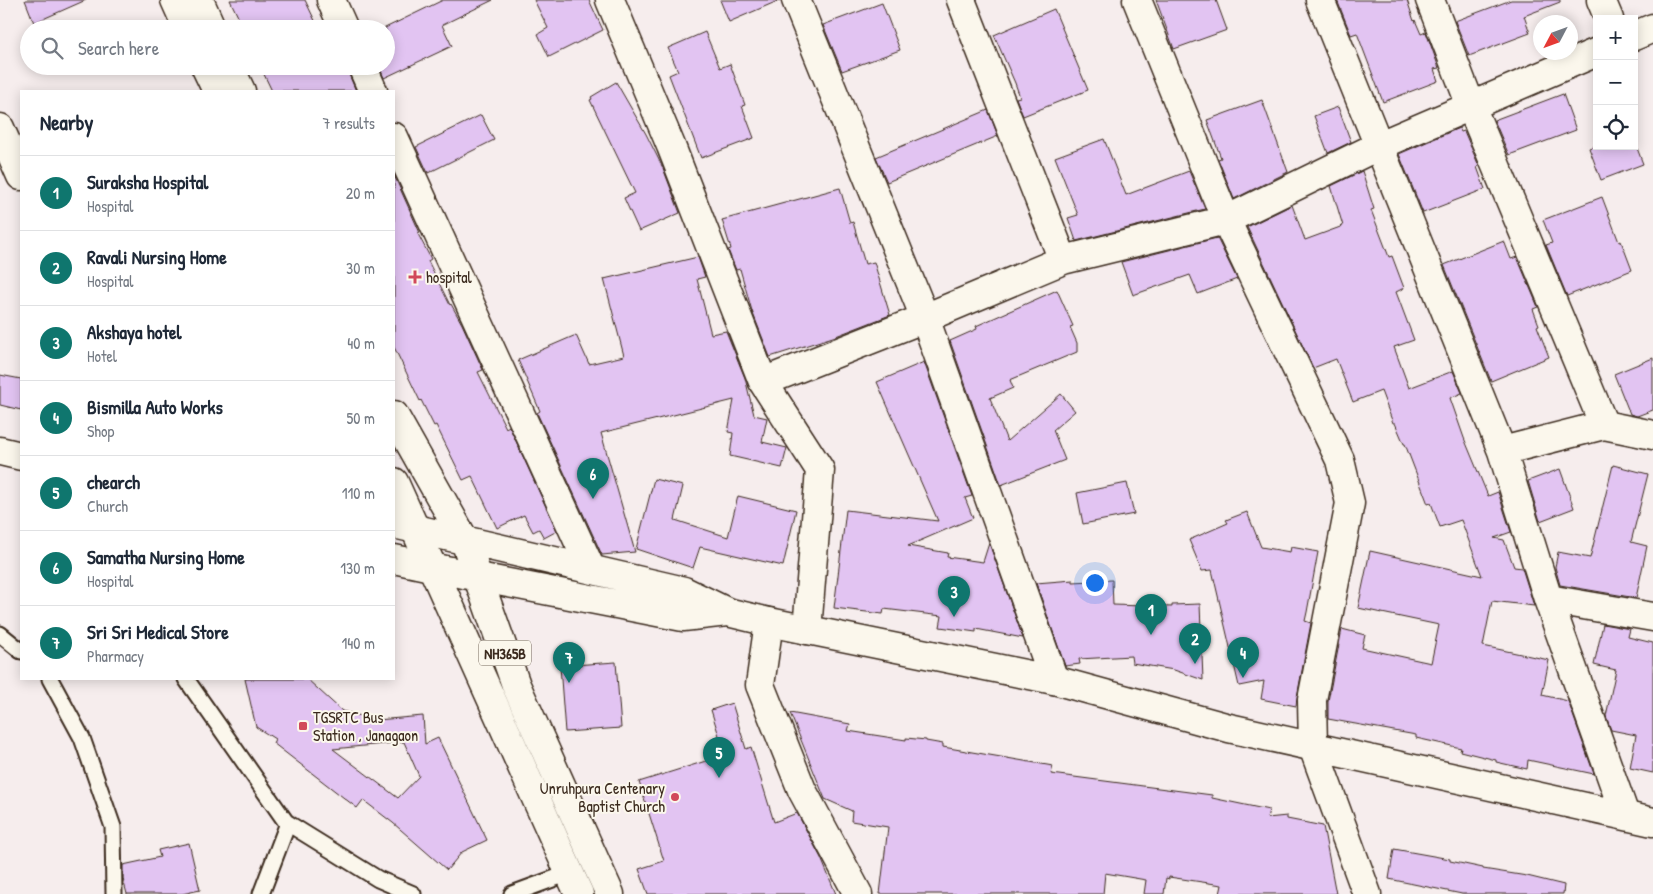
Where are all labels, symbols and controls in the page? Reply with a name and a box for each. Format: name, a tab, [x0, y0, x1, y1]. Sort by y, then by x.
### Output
north arrow	[1533, 15, 1578, 60]
map controls	[1593, 15, 1638, 150]
button: +	[1593, 15, 1638, 60]
search box	[20, 20, 395, 75]
icon: search	[38, 34, 66, 62]
text: Search here	[78, 35, 159, 61]
button: −	[1593, 60, 1638, 105]
button: locate	[1593, 105, 1638, 150]
text: Nearby	[40, 108, 93, 137]
text: 7 results	[322, 112, 375, 134]
text: Suraksha Hospital	[87, 169, 208, 195]
text: 1	[53, 182, 59, 204]
text: 20 m	[346, 182, 375, 204]
text: Hospital	[87, 195, 134, 217]
text: Ravali Nursing Home	[87, 244, 227, 270]
text: 2	[52, 257, 60, 279]
text: 30 m	[346, 257, 375, 279]
place label: hospital	[426, 266, 473, 288]
text: Hospital	[87, 270, 134, 292]
marker: hospital	[408, 270, 422, 284]
text: Akshaya hotel	[87, 319, 182, 345]
text: 3	[52, 332, 60, 354]
text: 40 m	[347, 332, 375, 354]
text: Hotel	[87, 345, 117, 367]
text: Bismilla Auto Works	[87, 394, 223, 420]
text: 4	[53, 407, 59, 429]
text: 50 m	[347, 407, 375, 429]
text: Shop	[87, 420, 114, 442]
pin: 6	[577, 458, 609, 499]
text: chearch	[87, 469, 140, 495]
text: 5	[53, 482, 59, 504]
text: 110 m	[342, 482, 375, 504]
text: Church	[87, 495, 128, 517]
text: Samatha Nursing Home	[87, 544, 245, 570]
text: 6	[53, 557, 59, 579]
text: 130 m	[340, 557, 375, 579]
text: Hospital	[87, 570, 134, 592]
your location	[1082, 570, 1108, 596]
pin: 3	[938, 576, 970, 617]
pin: 1	[1135, 594, 1167, 635]
text: Sri Sri Medical Store	[87, 619, 229, 645]
pin: 2	[1179, 623, 1211, 664]
text: 7	[52, 632, 60, 654]
text: 140 m	[341, 632, 375, 654]
pin: 4	[1227, 637, 1259, 678]
road number: NH365B	[479, 640, 531, 666]
pin: 7	[553, 642, 585, 683]
text: Pharmacy	[87, 645, 144, 667]
place label: TGSRTC Bus Station , Janagaon	[313, 706, 418, 746]
marker: TGSRTC Bus Station , Janagaon	[297, 720, 309, 732]
pin: 5	[703, 737, 735, 778]
place label: Unruhpura Centenary Baptist Church	[540, 777, 665, 817]
marker: Unruhpura Centenary Baptist Church	[669, 791, 681, 803]

